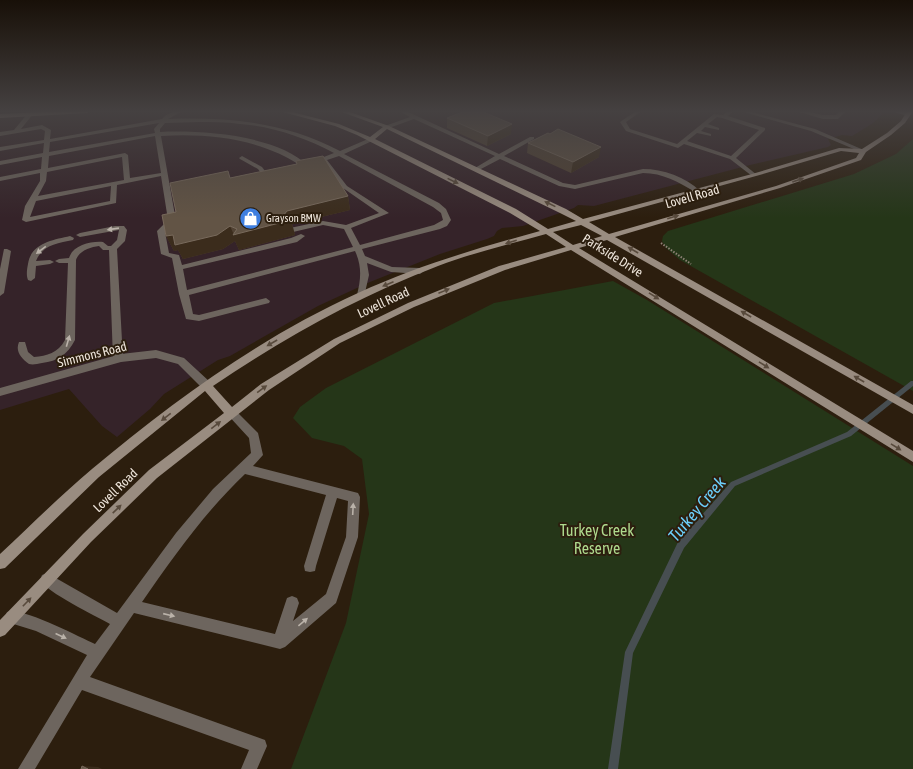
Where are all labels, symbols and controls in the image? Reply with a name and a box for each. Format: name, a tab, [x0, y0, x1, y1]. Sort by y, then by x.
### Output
one-way arrow	[792, 177, 804, 183]
one-way arrow	[447, 178, 459, 184]
street label: Lovell Road	[663, 182, 721, 211]
one-way arrow	[544, 201, 555, 207]
shop icon: Grayson BMW	[238, 205, 264, 231]
place label: Grayson BMW	[266, 212, 321, 224]
one-way arrow	[667, 214, 679, 220]
one-way arrow	[107, 226, 119, 232]
street label: Parkside Drive	[580, 231, 646, 280]
one-way arrow	[505, 239, 517, 245]
one-way arrow	[35, 246, 46, 254]
one-way arrow	[627, 247, 639, 253]
one-way arrow	[381, 281, 393, 287]
street label: Lovell Road	[355, 284, 412, 321]
one-way arrow	[438, 288, 449, 294]
one-way arrow	[648, 293, 659, 300]
one-way arrow	[740, 311, 752, 318]
one-way arrow	[65, 334, 71, 346]
street label: Simmons Road	[56, 339, 128, 370]
one-way arrow	[266, 340, 278, 347]
one-way arrow	[759, 361, 769, 369]
one-way arrow	[853, 376, 864, 382]
one-way arrow	[257, 385, 268, 393]
one-way arrow	[160, 413, 171, 421]
one-way arrow	[211, 420, 222, 429]
one-way arrow	[890, 443, 902, 450]
street label: Lovell Road	[90, 466, 141, 515]
water label: Turkey Creek	[664, 472, 730, 546]
one-way arrow	[350, 503, 357, 515]
one-way arrow	[112, 504, 122, 514]
park label: Turkey Creek Reserve	[560, 521, 634, 557]
one-way arrow	[22, 597, 31, 607]
one-way arrow	[163, 612, 175, 618]
one-way arrow	[297, 618, 308, 627]
one-way arrow	[56, 633, 67, 639]

